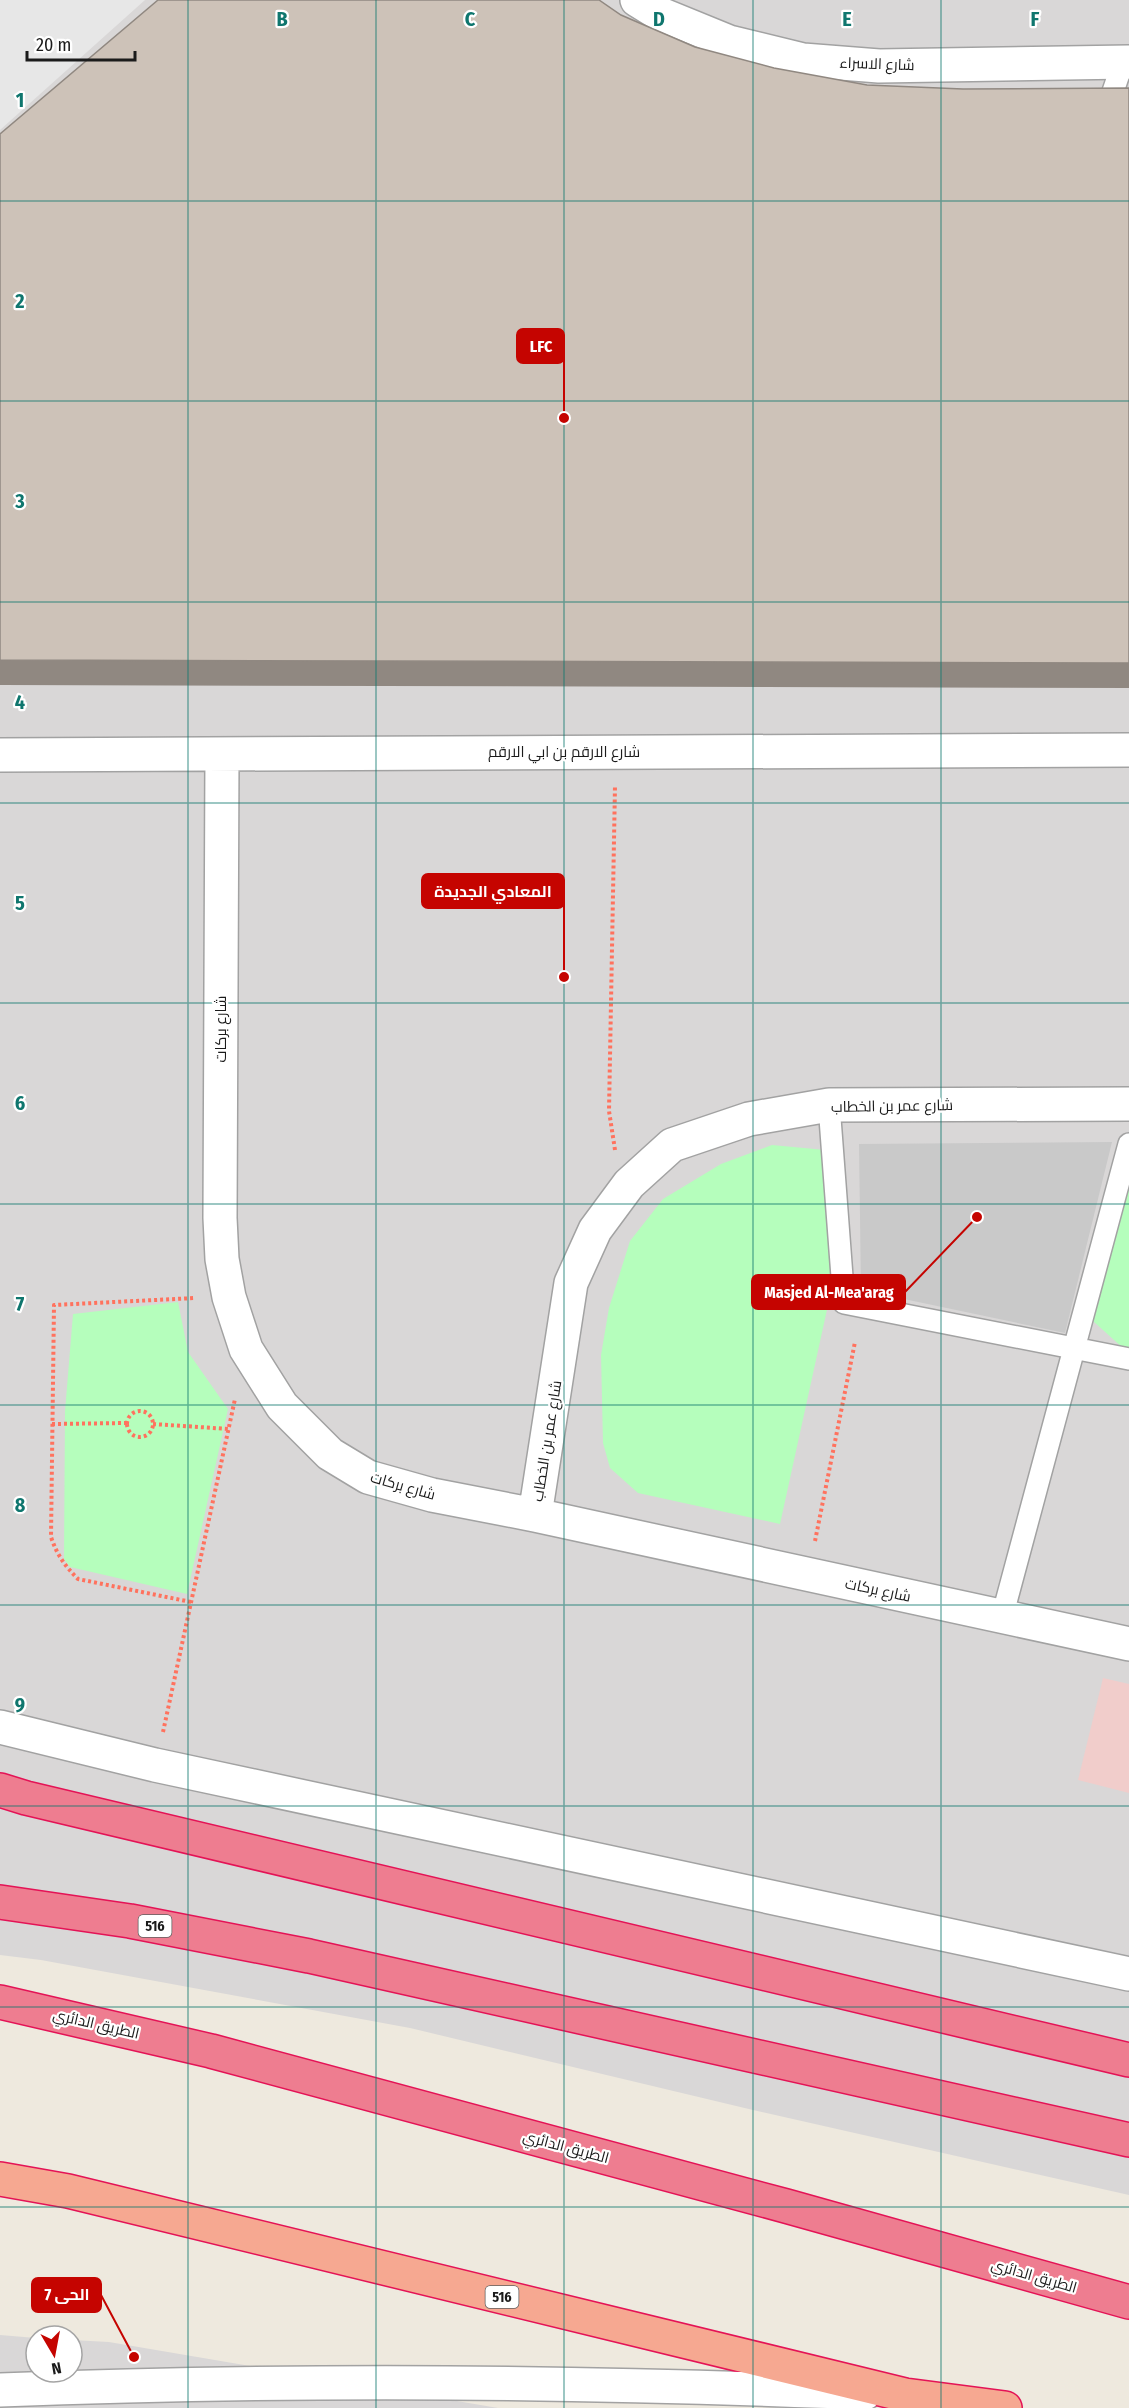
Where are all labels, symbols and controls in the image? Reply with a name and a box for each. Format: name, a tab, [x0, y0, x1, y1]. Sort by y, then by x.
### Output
text: B	[276, 7, 288, 31]
text: C	[465, 7, 476, 31]
text: D	[653, 7, 665, 31]
text: E	[842, 7, 852, 31]
text: F	[1031, 7, 1040, 31]
scale bar	[27, 24, 135, 62]
text: 20 m	[36, 34, 71, 56]
street label: شارع الاسراء	[839, 54, 915, 76]
text: 1	[16, 88, 24, 112]
text: 2	[14, 289, 25, 313]
callout: LFC	[517, 329, 564, 363]
text: LFC	[530, 337, 553, 356]
text: 3	[14, 489, 25, 513]
text: 4	[15, 690, 25, 714]
street label: شارع الارقم بن ابي الارقم	[488, 743, 640, 764]
callout: المعادي الجديدة	[422, 874, 564, 908]
text: المعادي الجديدة	[434, 882, 552, 904]
text: 5	[15, 891, 25, 915]
street label: شارع بركات	[212, 996, 232, 1062]
text: 6	[15, 1091, 25, 1115]
street label: شارع عمر بن الخطاب	[831, 1096, 953, 1118]
callout: Masjed Al-Mea'arag	[752, 1275, 905, 1309]
text: Masjed Al-Mea'arag	[764, 1283, 894, 1302]
text: 7	[16, 1292, 25, 1316]
street label: شارع عمر بن الخطاب	[529, 1379, 567, 1503]
street label: شارع بركات	[368, 1468, 438, 1506]
text: 8	[15, 1493, 26, 1517]
street label: شارع بركات	[843, 1574, 913, 1608]
text: 9	[15, 1693, 25, 1717]
road number: 516	[138, 1915, 172, 1937]
street label: الطريق الدائري	[50, 2005, 141, 2046]
street label: الطريق الدائري	[520, 2127, 611, 2170]
street label: الطريق الدائري	[988, 2255, 1079, 2300]
callout: الحى 7	[32, 2278, 101, 2312]
text: الحى 7	[44, 2285, 90, 2304]
road number: 516	[486, 2286, 518, 2308]
north arrow	[24, 2324, 84, 2384]
text: N	[50, 2358, 63, 2378]

